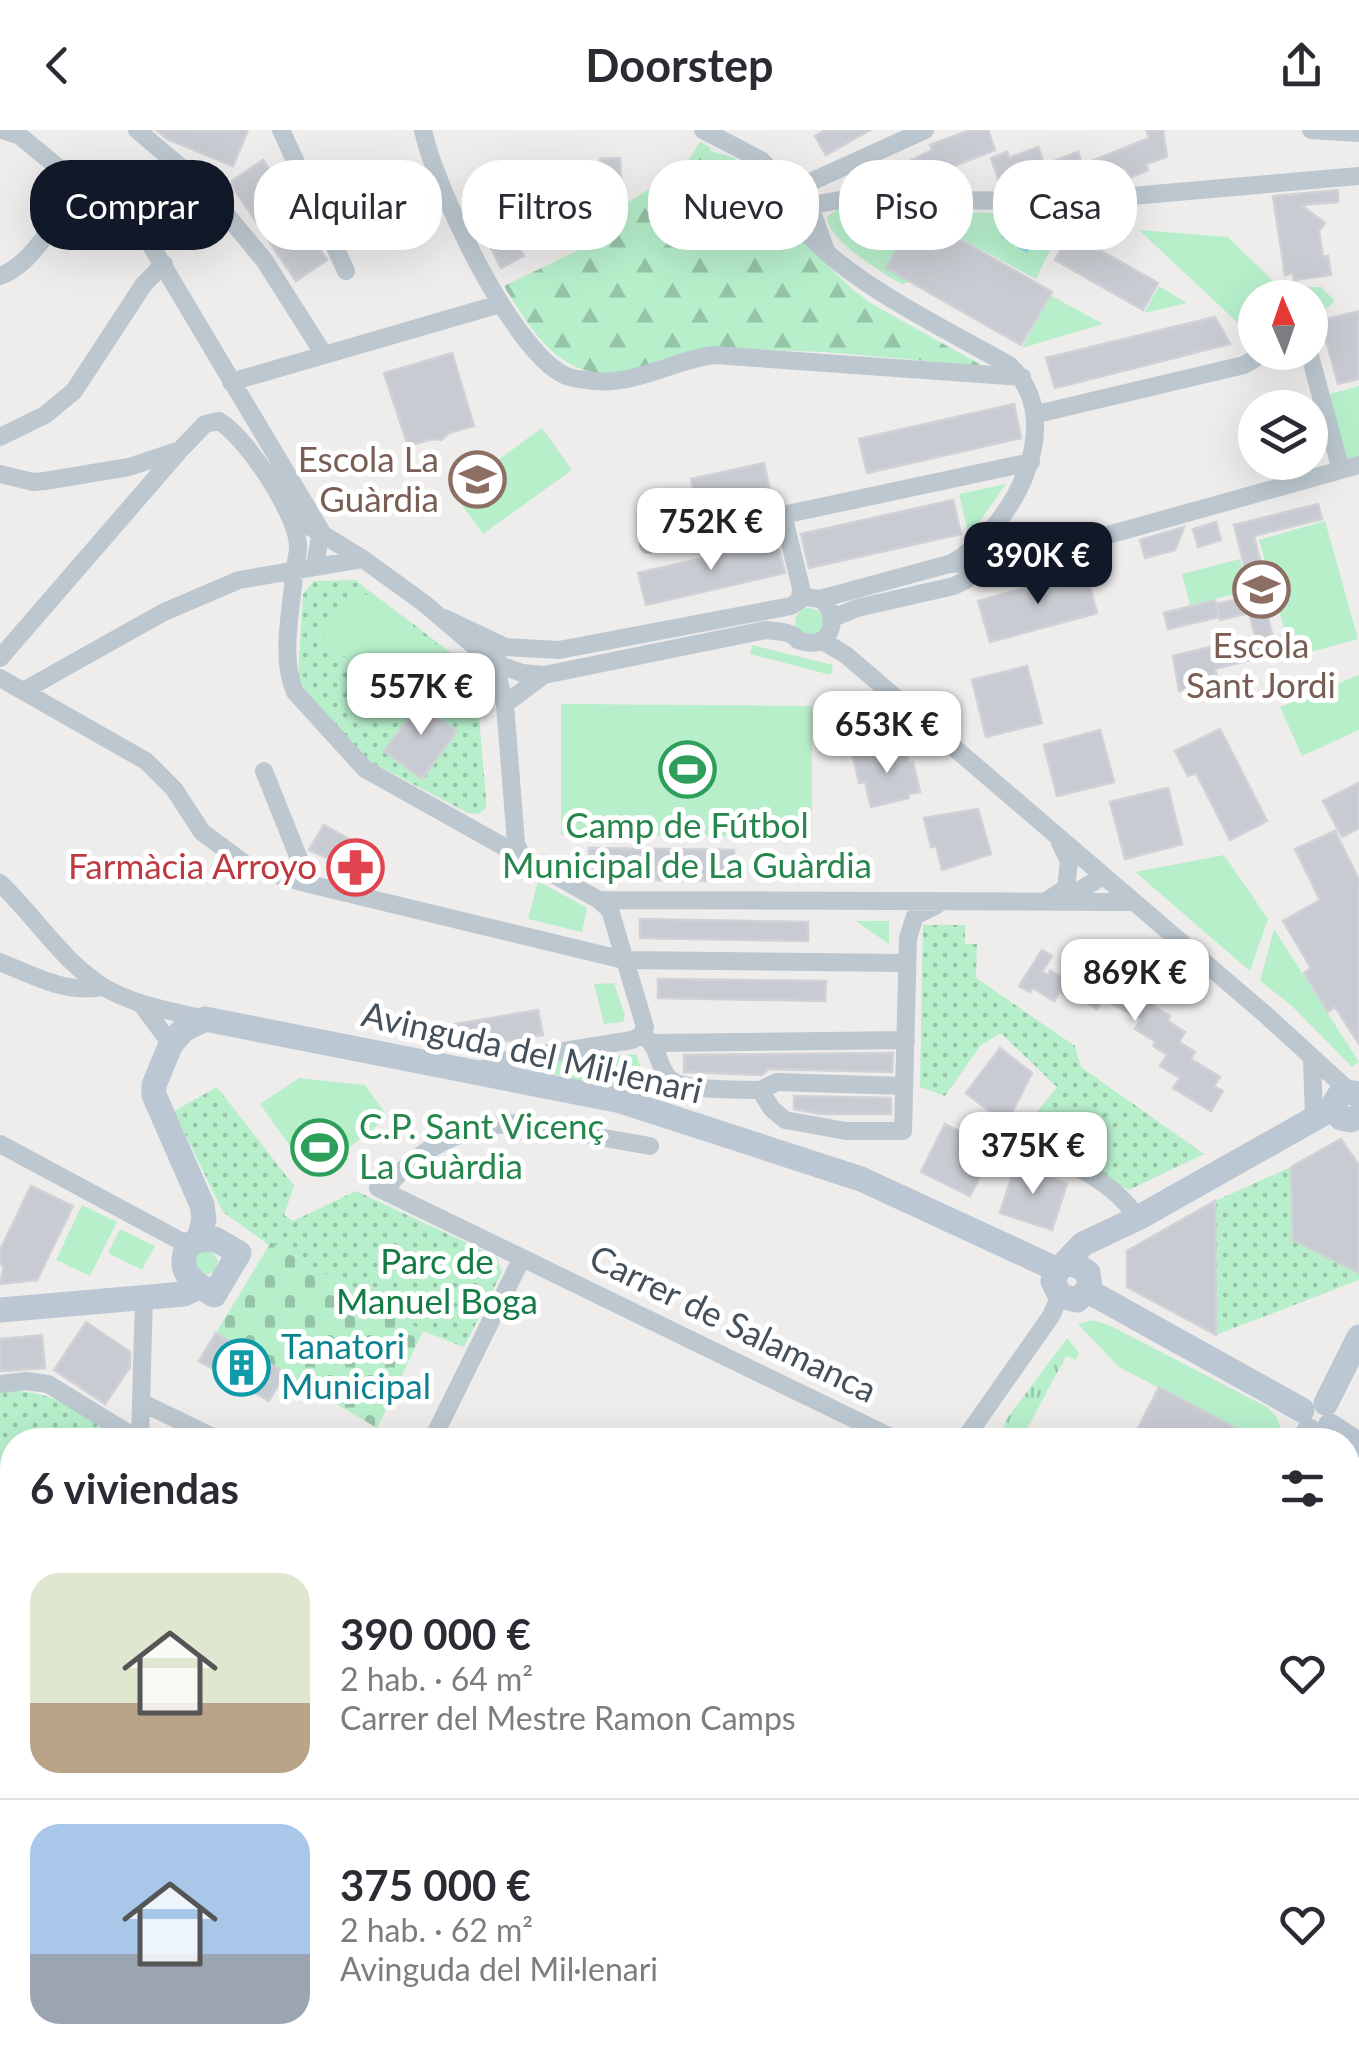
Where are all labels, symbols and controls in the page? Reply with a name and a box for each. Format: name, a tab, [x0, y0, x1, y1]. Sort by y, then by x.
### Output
icon: back	[30, 38, 85, 93]
text: Doorstep	[585, 38, 774, 92]
icon: share	[1274, 38, 1329, 93]
chip: Comprar	[30, 160, 234, 250]
chip: Alquilar	[254, 160, 442, 250]
chip: Filtros	[462, 160, 628, 250]
chip: Nuevo	[648, 160, 819, 250]
chip: Piso	[839, 160, 973, 250]
chip: Casa	[993, 160, 1137, 250]
north arrow	[1238, 280, 1328, 370]
map controls	[1238, 280, 1328, 480]
button: layers	[1238, 390, 1328, 480]
place label: Escola La Guàrdia	[298, 437, 439, 519]
school or university icon: Escola La Guàrdia	[448, 450, 508, 510]
pin: 752K €	[630, 488, 792, 573]
text: 752K €	[659, 501, 763, 540]
pin: 390K €	[957, 522, 1119, 607]
text: 390K €	[986, 535, 1090, 574]
school or university icon: Escola Sant Jordi	[1231, 560, 1291, 620]
place label: Escola Sant Jordi	[1186, 623, 1336, 705]
pin: 557K €	[340, 653, 502, 738]
text: 557K €	[369, 666, 473, 705]
pin: 653K €	[806, 691, 968, 776]
text: 653K €	[835, 704, 939, 743]
sports icon: Camp de Fútbol Municipal de La Guàrdia	[657, 740, 717, 800]
place label: Camp de Fútbol Municipal de La Guàrdia	[502, 803, 872, 885]
pharmacy icon: Farmàcia Arroyo	[326, 837, 386, 897]
place label: Farmàcia Arroyo	[68, 844, 317, 886]
pin: 869K €	[1054, 939, 1216, 1024]
text: 869K €	[1083, 952, 1187, 991]
street label: Avinguda del Mil·lenari	[358, 991, 707, 1111]
place label: C.P. Sant Vicenç La Guàrdia	[359, 1104, 604, 1186]
pin: 375K €	[952, 1112, 1114, 1197]
sports icon: C.P. Sant Vicenç La Guàrdia	[290, 1117, 350, 1177]
text: 375K €	[981, 1125, 1085, 1164]
street label: Carrer de Salamanca	[584, 1235, 884, 1410]
park label: Parc de Manuel Boga	[336, 1239, 538, 1321]
place label: Tanatori Municipal	[281, 1324, 431, 1406]
building icon: Tanatori Municipal	[212, 1337, 272, 1397]
icon: filters	[1275, 1461, 1330, 1516]
text: 6 viviendas	[30, 1463, 239, 1513]
text: 390 000 €	[340, 1609, 531, 1659]
icon: home	[110, 1613, 230, 1733]
icon: heart	[1275, 1646, 1330, 1701]
text: 2 hab. · 64 m²	[340, 1659, 533, 1698]
text: Carrer del Mestre Ramon Camps	[340, 1698, 796, 1737]
text: 375 000 €	[340, 1860, 531, 1910]
icon: home	[110, 1864, 230, 1984]
icon: heart	[1275, 1897, 1330, 1952]
text: 2 hab. · 62 m²	[340, 1910, 533, 1949]
text: Avinguda del Mil·lenari	[340, 1949, 658, 1988]

